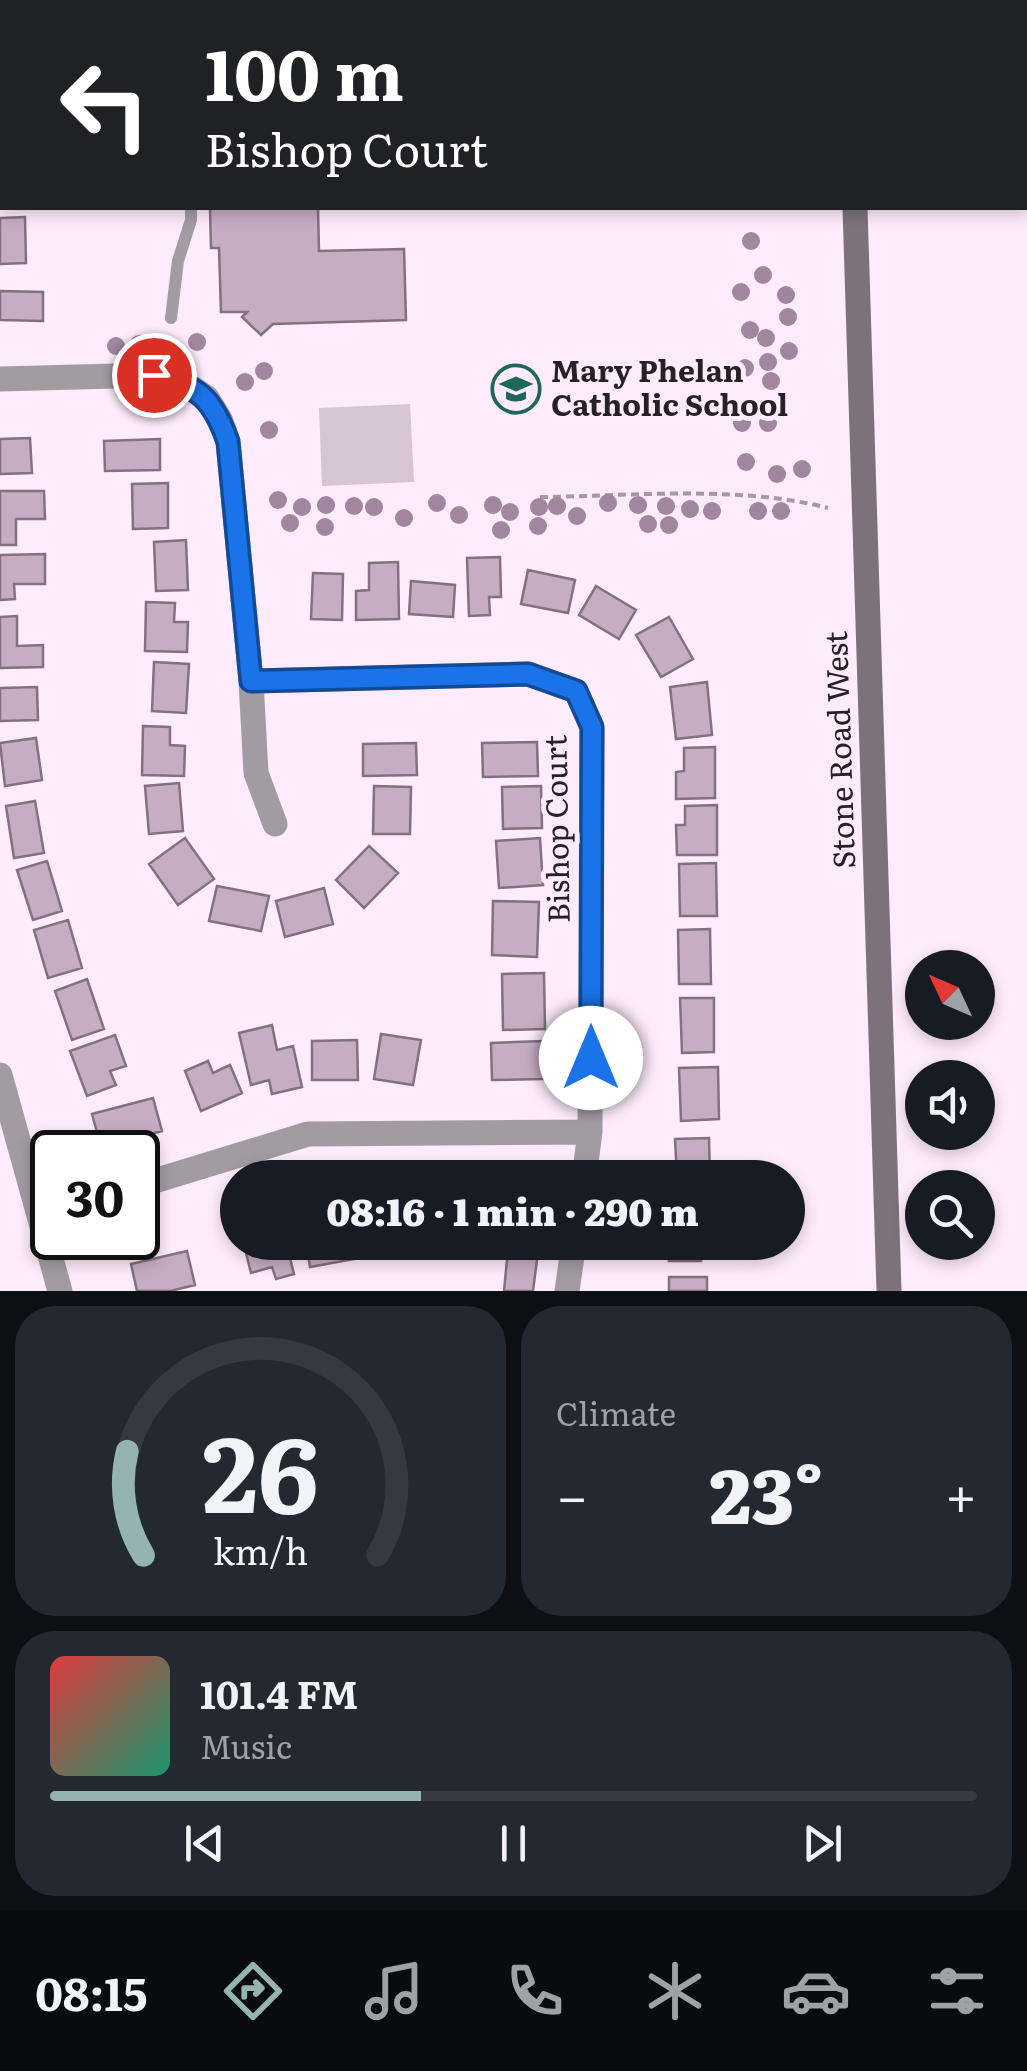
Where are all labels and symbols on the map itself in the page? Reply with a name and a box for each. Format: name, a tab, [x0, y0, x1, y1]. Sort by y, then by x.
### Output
pin	[112, 333, 197, 418]
place label: Mary Phelan Catholic School	[551, 347, 788, 425]
school or university icon: Mary Phelan Catholic School	[490, 363, 542, 415]
street label: Stone Road West	[812, 631, 864, 870]
street label: Bishop Court	[531, 734, 579, 924]
north arrow	[905, 950, 995, 1040]
position arrow	[539, 1006, 643, 1110]
speed limit sign: 30	[30, 1130, 160, 1260]

